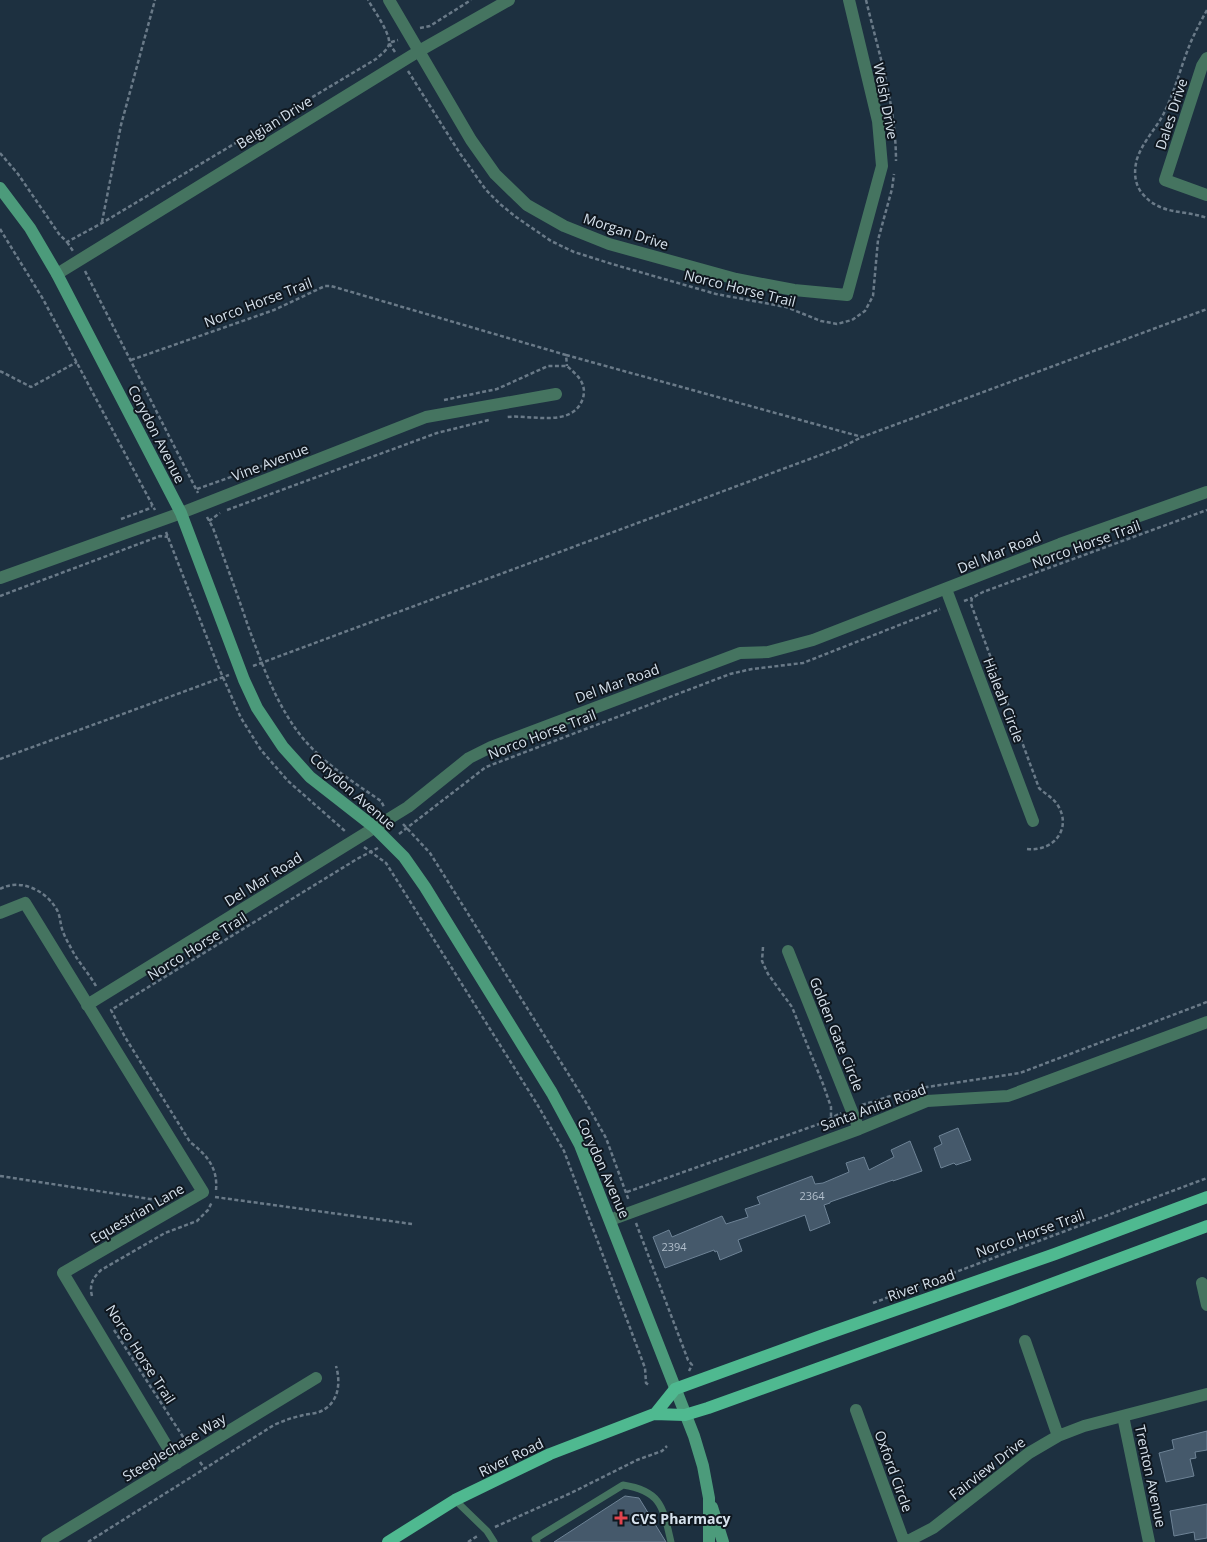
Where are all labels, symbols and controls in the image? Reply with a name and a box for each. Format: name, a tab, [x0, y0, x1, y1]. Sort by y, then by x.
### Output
street label: Welsh Drive	[869, 61, 903, 141]
street label: Dales Drive	[1151, 76, 1191, 152]
street label: Belgian Drive	[233, 91, 316, 153]
street label: Morgan Drive	[581, 208, 671, 254]
street label: Norco Horse Trail	[682, 265, 798, 311]
street label: Norco Horse Trail	[201, 273, 315, 331]
street label: Corydon Avenue	[124, 382, 190, 487]
street label: Vine Avenue	[229, 439, 311, 485]
street label: Norco Horse Trail	[1029, 516, 1143, 572]
street label: Del Mar Road	[954, 527, 1044, 577]
street label: Hialeah Circle	[979, 655, 1029, 745]
street label: Del Mar Road	[572, 659, 662, 707]
street label: Norco Horse Trail	[485, 705, 599, 763]
street label: Corydon Avenue	[306, 748, 400, 834]
street label: Del Mar Road	[221, 848, 305, 910]
street label: Norco Horse Trail	[143, 908, 251, 984]
street label: Golden Gate Circle	[805, 974, 869, 1094]
street label: Santa Anita Road	[817, 1079, 929, 1135]
street label: Corydon Avenue	[573, 1115, 635, 1221]
street label: Equestrian Lane	[87, 1178, 187, 1248]
house number: 2364	[799, 1188, 825, 1203]
street label: Norco Horse Trail	[973, 1205, 1087, 1261]
house number: 2394	[661, 1239, 687, 1254]
street label: River Road	[885, 1265, 957, 1305]
street label: Norco Horse Trail	[102, 1301, 180, 1407]
street label: Steeplechase Way	[119, 1408, 230, 1485]
street label: Trenton Avenue	[1131, 1423, 1171, 1529]
street label: Oxford Circle	[870, 1428, 918, 1515]
street label: Fairview Drive	[945, 1432, 1029, 1504]
street label: River Road	[475, 1433, 547, 1481]
place label: CVS Pharmacy	[631, 1509, 731, 1528]
marker: CVS Pharmacy	[615, 1512, 627, 1524]

